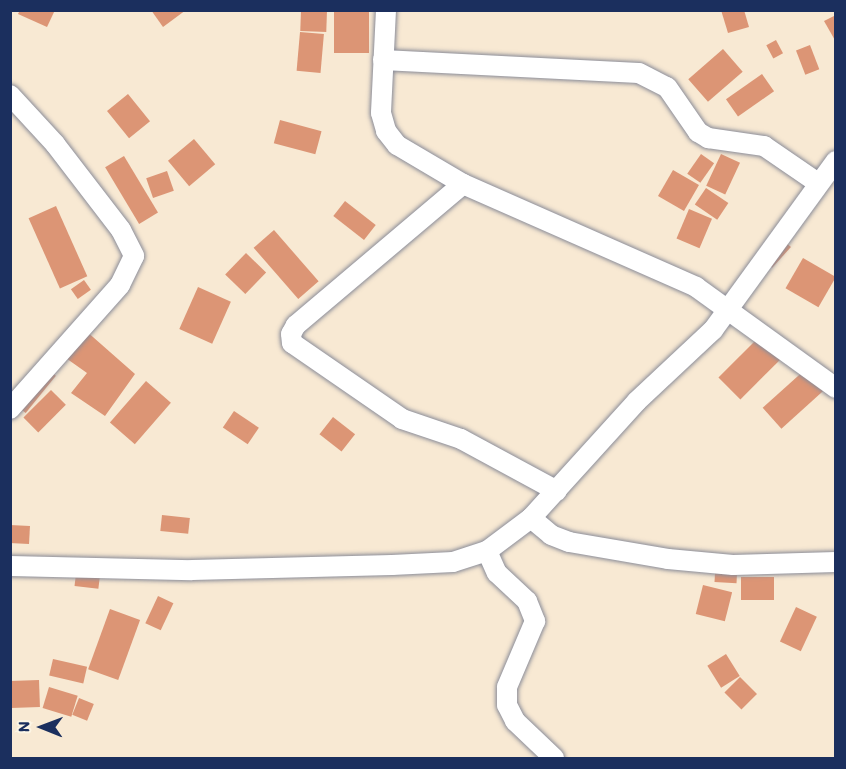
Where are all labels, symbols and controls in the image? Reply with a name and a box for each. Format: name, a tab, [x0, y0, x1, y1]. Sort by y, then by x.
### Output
north arrow	[12, 697, 72, 757]
text: N	[14, 721, 33, 732]

